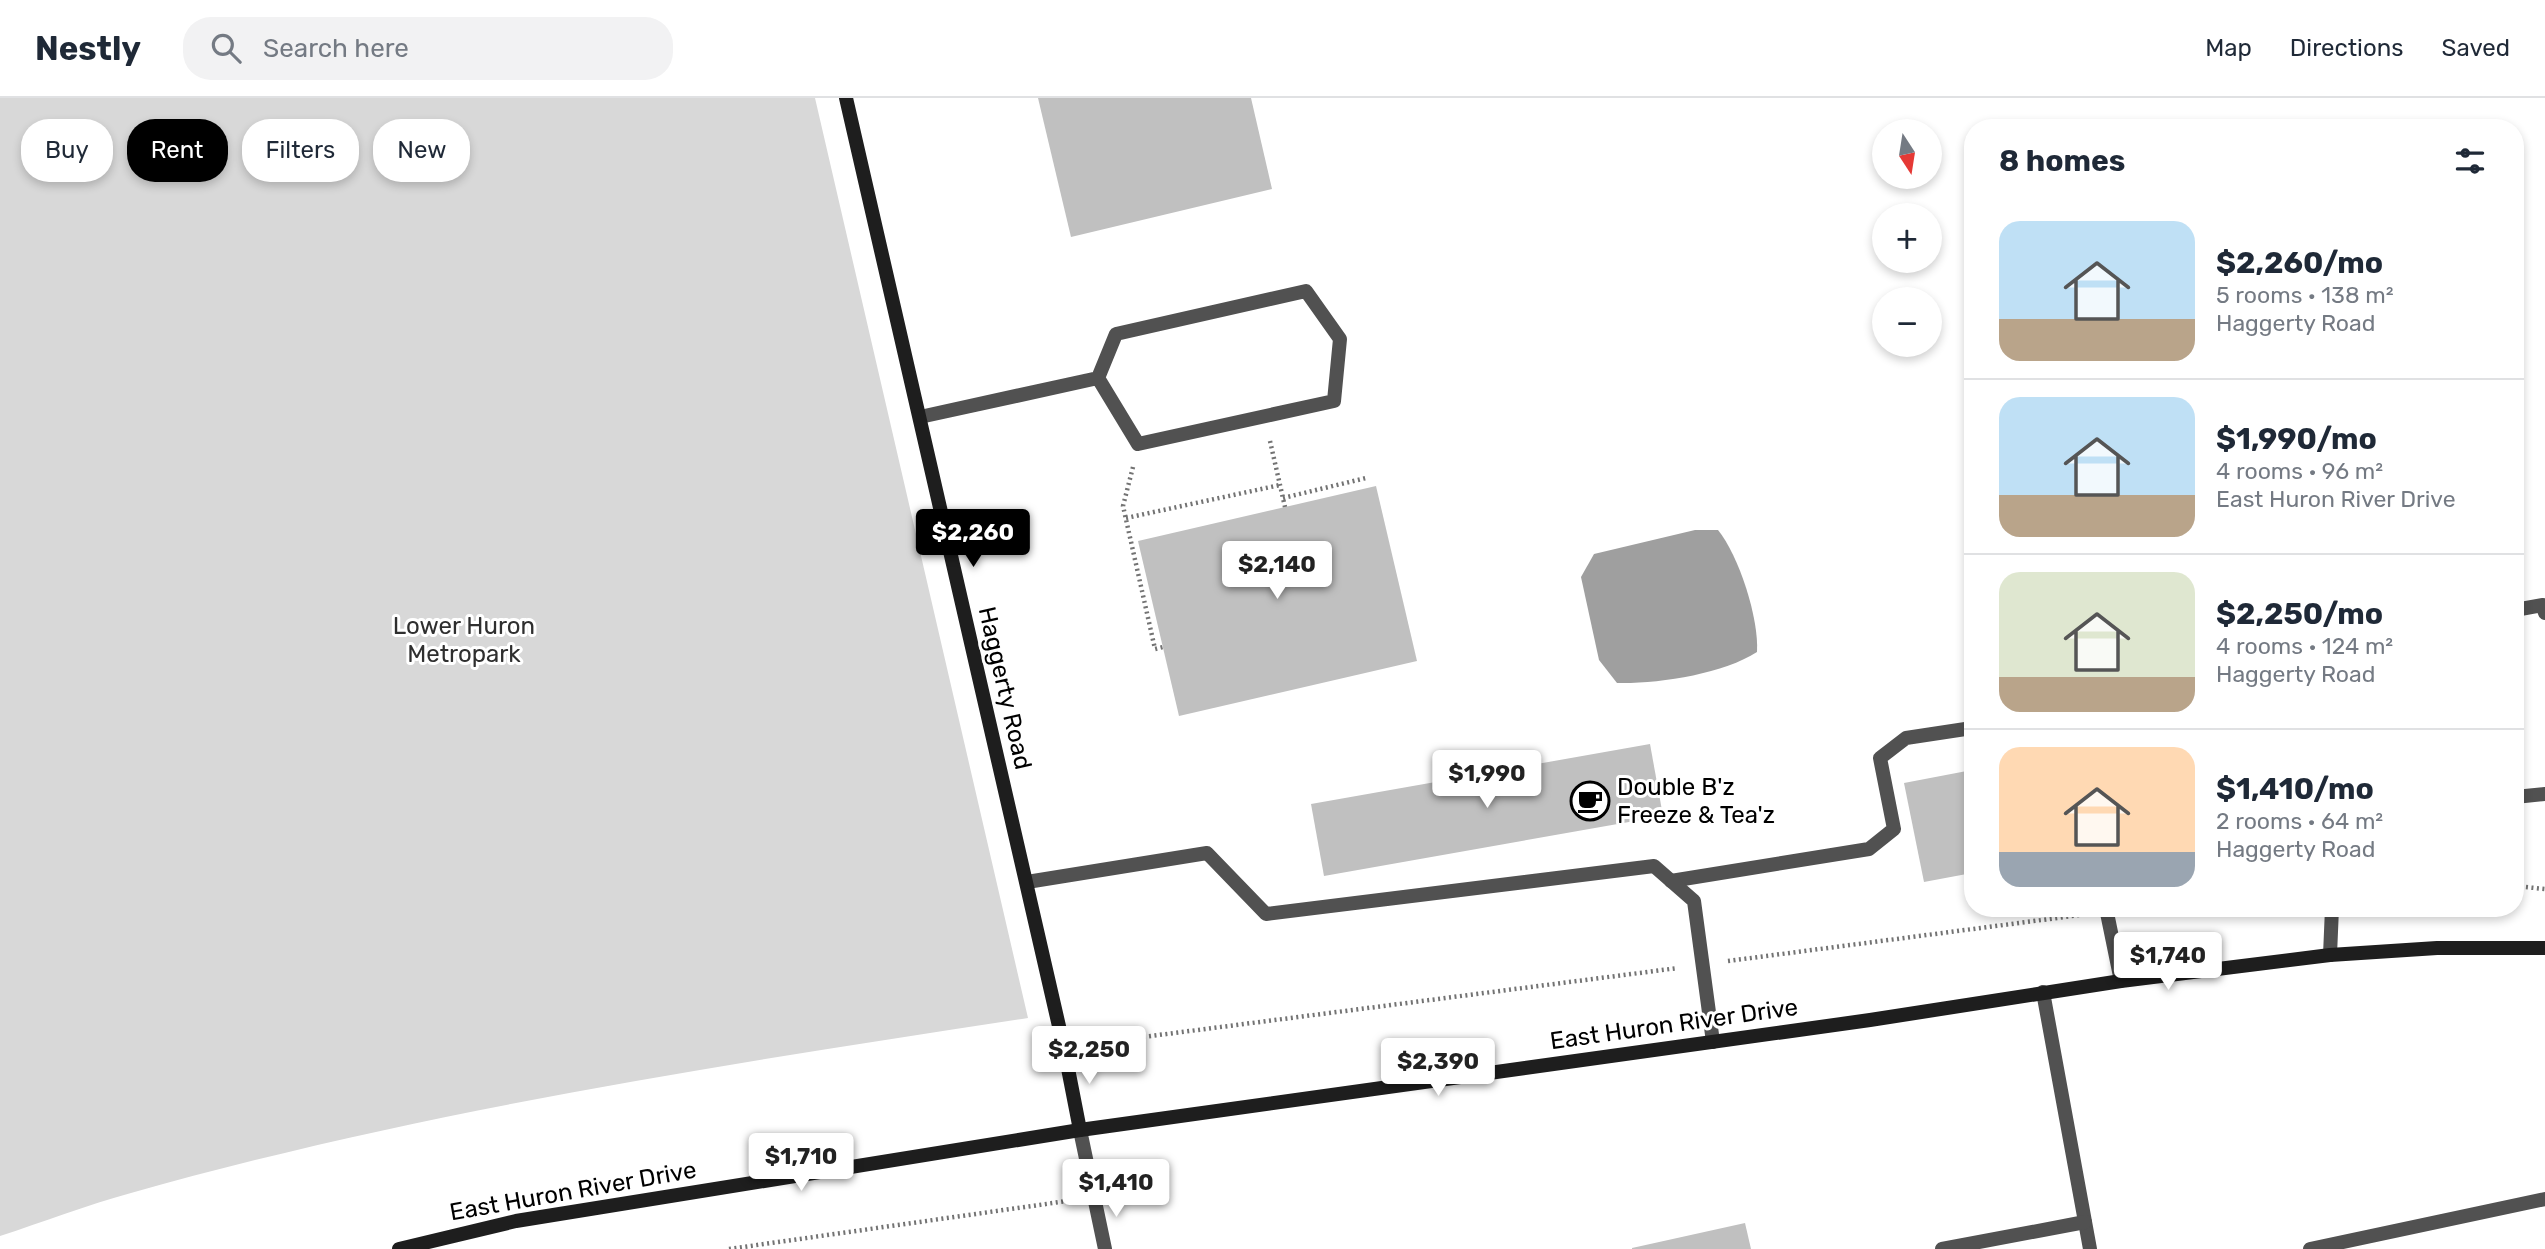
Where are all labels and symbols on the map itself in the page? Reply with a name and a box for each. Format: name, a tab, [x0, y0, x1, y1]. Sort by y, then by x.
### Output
north arrow	[1872, 119, 1942, 189]
pin: $2,260	[916, 510, 1030, 569]
pin: $2,140	[1220, 542, 1334, 601]
street label: Haggerty Road	[973, 604, 1037, 772]
park label: Lower Huron Metropark	[393, 612, 535, 668]
pin: $1,990	[1430, 750, 1544, 810]
place label: Double B'z Freeze & Tea'z	[1617, 773, 1775, 829]
cafe icon: Double B'z Freeze & Tea'z	[1569, 780, 1611, 822]
pin: $1,740	[2111, 932, 2225, 992]
street label: East Huron River Drive	[1548, 993, 1800, 1055]
pin: $2,250	[1032, 1026, 1146, 1086]
pin: $2,390	[1381, 1038, 1495, 1098]
pin: $1,710	[744, 1134, 858, 1193]
street label: East Huron River Drive	[447, 1156, 699, 1226]
pin: $1,410	[1059, 1160, 1173, 1219]

